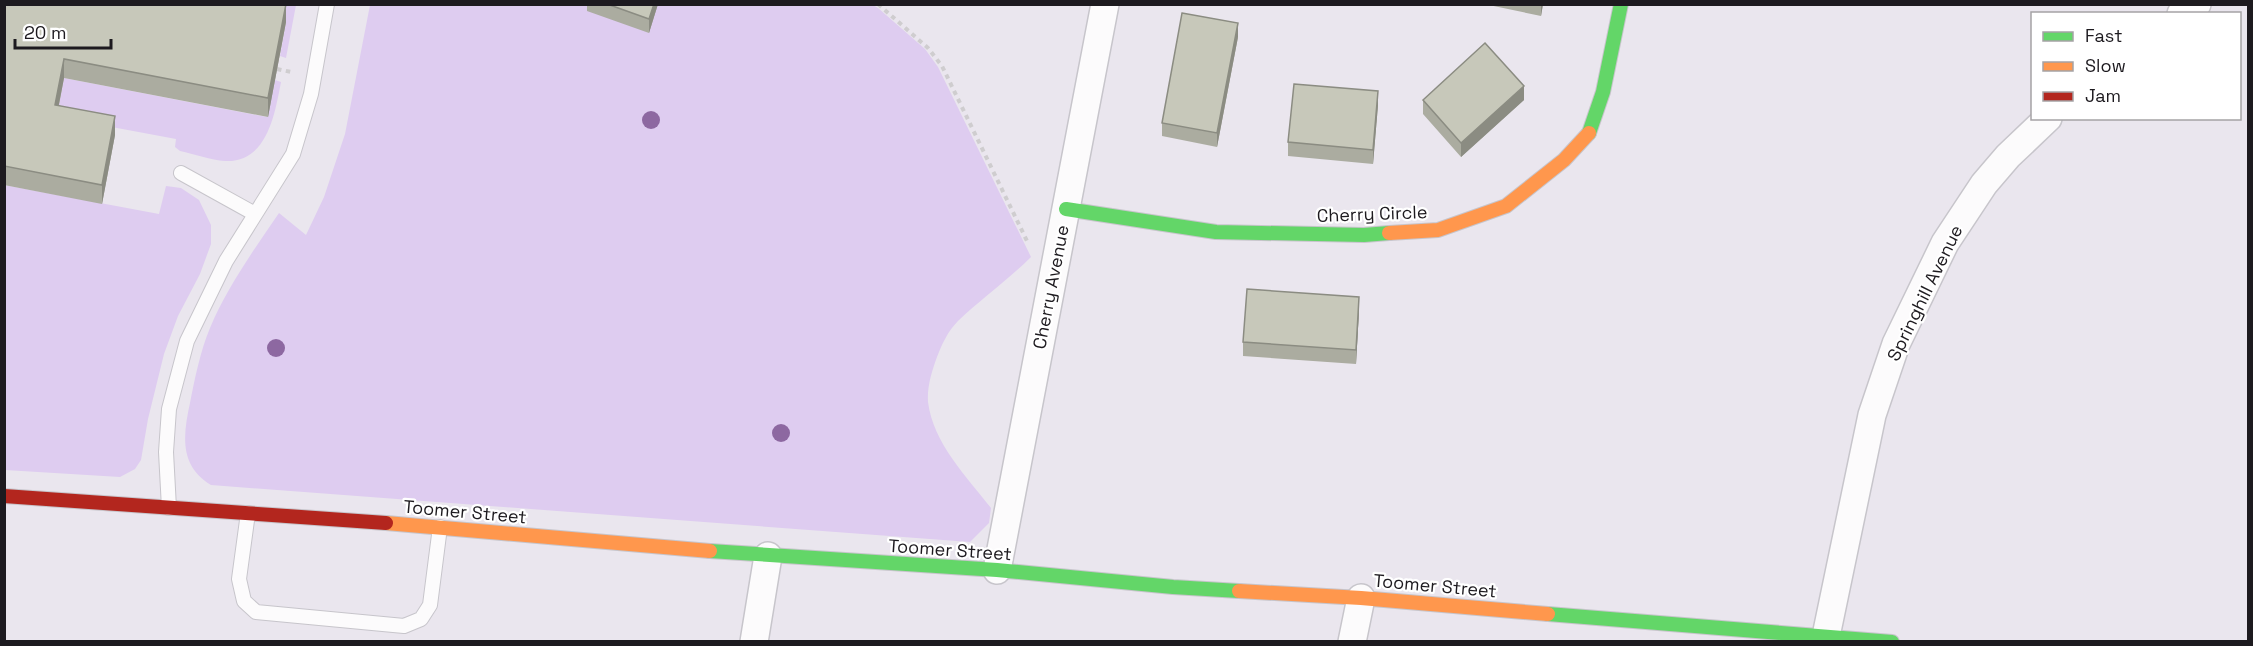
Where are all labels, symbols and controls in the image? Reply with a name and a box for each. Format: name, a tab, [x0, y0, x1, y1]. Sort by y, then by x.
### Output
scale bar	[15, 12, 111, 50]
legend	[2031, 12, 2241, 120]
text: 20 m	[24, 21, 67, 44]
text: Fast	[2085, 24, 2122, 47]
text: Slow	[2085, 54, 2126, 77]
text: Jam	[2085, 84, 2121, 107]
street label: Cherry Circle	[1316, 200, 1428, 227]
street label: Springhill Avenue	[1882, 221, 1967, 365]
street label: Cherry Avenue	[1027, 223, 1074, 351]
street label: Toomer Street	[402, 495, 528, 528]
street label: Toomer Street	[888, 534, 1012, 565]
street label: Toomer Street	[1372, 569, 1498, 602]

